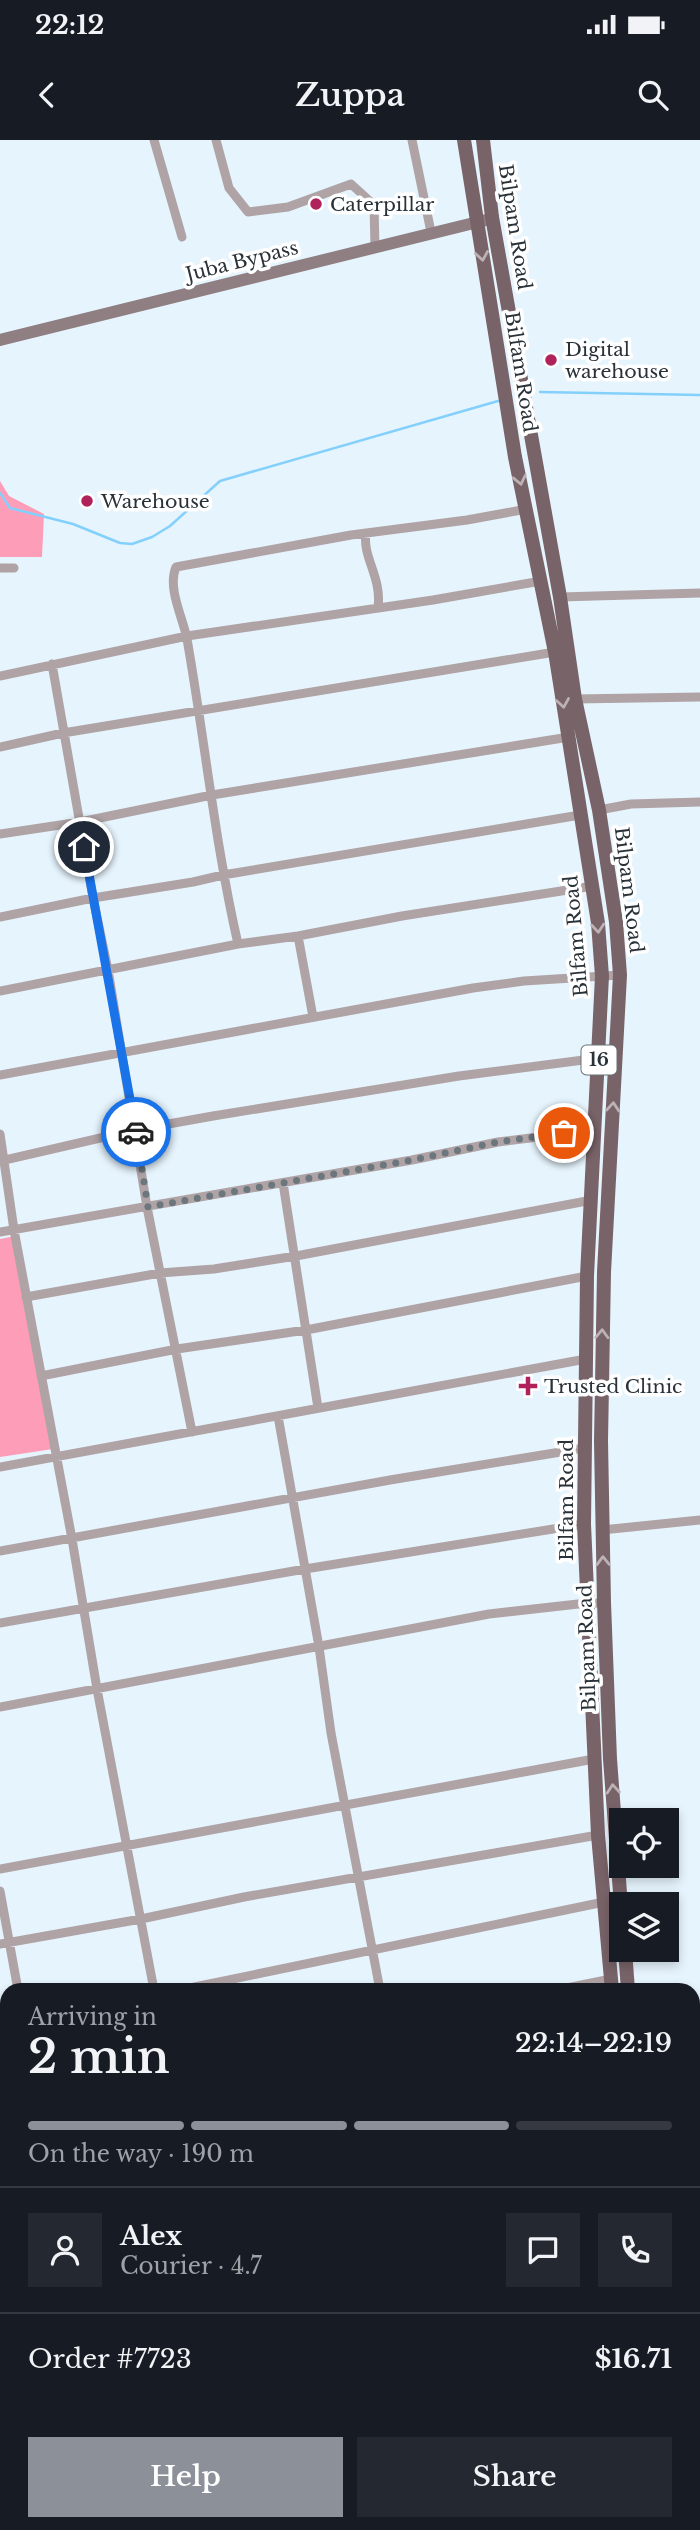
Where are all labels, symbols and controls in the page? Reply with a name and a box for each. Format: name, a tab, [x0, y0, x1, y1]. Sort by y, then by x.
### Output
text: 22:12	[35, 9, 105, 41]
text: Zuppa	[295, 75, 405, 115]
icon: back	[28, 76, 66, 114]
icon: search	[634, 76, 672, 114]
street label: Bilpam Road	[494, 162, 536, 292]
place label: Caterpillar	[330, 193, 434, 216]
marker: Caterpillar	[308, 196, 324, 212]
street label: Juba Bypass	[181, 236, 301, 287]
one-way arrow	[474, 250, 489, 262]
street label: Bilfam Road	[500, 310, 542, 434]
place label: Digital warehouse	[565, 338, 669, 383]
marker: Digital warehouse	[543, 352, 559, 368]
one-way arrow	[512, 474, 527, 486]
place label: Warehouse	[100, 490, 210, 513]
marker: Warehouse	[79, 493, 95, 509]
one-way arrow	[555, 698, 570, 709]
pin	[54, 817, 114, 877]
street label: Bilpam Road	[610, 826, 648, 955]
icon: home	[65, 828, 103, 866]
street label: Bilfam Road	[559, 874, 593, 998]
one-way arrow	[591, 922, 606, 934]
road number: 16	[582, 1045, 616, 1074]
courier	[101, 1097, 171, 1167]
one-way arrow	[605, 1101, 620, 1112]
pin	[534, 1103, 594, 1163]
icon: car	[117, 1113, 155, 1151]
icon: bag	[545, 1114, 583, 1152]
one-way arrow	[595, 1328, 610, 1339]
place label: Trusted Clinic	[544, 1375, 682, 1398]
marker: Trusted Clinic	[518, 1376, 538, 1396]
street label: Bilfam Road	[555, 1439, 578, 1561]
one-way arrow	[595, 1556, 611, 1566]
street label: Bilpam Road	[573, 1584, 601, 1712]
one-way arrow	[606, 1783, 621, 1794]
map controls	[609, 1808, 679, 1962]
button: locate	[609, 1808, 679, 1878]
button: layers	[609, 1892, 679, 1962]
text: Arriving in	[28, 2003, 157, 2031]
text: 22:14–22:19	[515, 2027, 672, 2059]
text: 2 min	[28, 2028, 170, 2085]
text: On the way · 190 m	[28, 2140, 254, 2168]
button: person	[28, 2213, 102, 2287]
button: chat	[506, 2213, 580, 2287]
button: phone	[598, 2213, 672, 2287]
text: Alex	[120, 2220, 182, 2252]
text: Courier · 4.7	[120, 2252, 262, 2280]
text: Order #7723	[28, 2343, 192, 2375]
text: $16.71	[595, 2343, 672, 2375]
button: Help	[28, 2437, 343, 2517]
button: Share	[357, 2437, 672, 2517]

